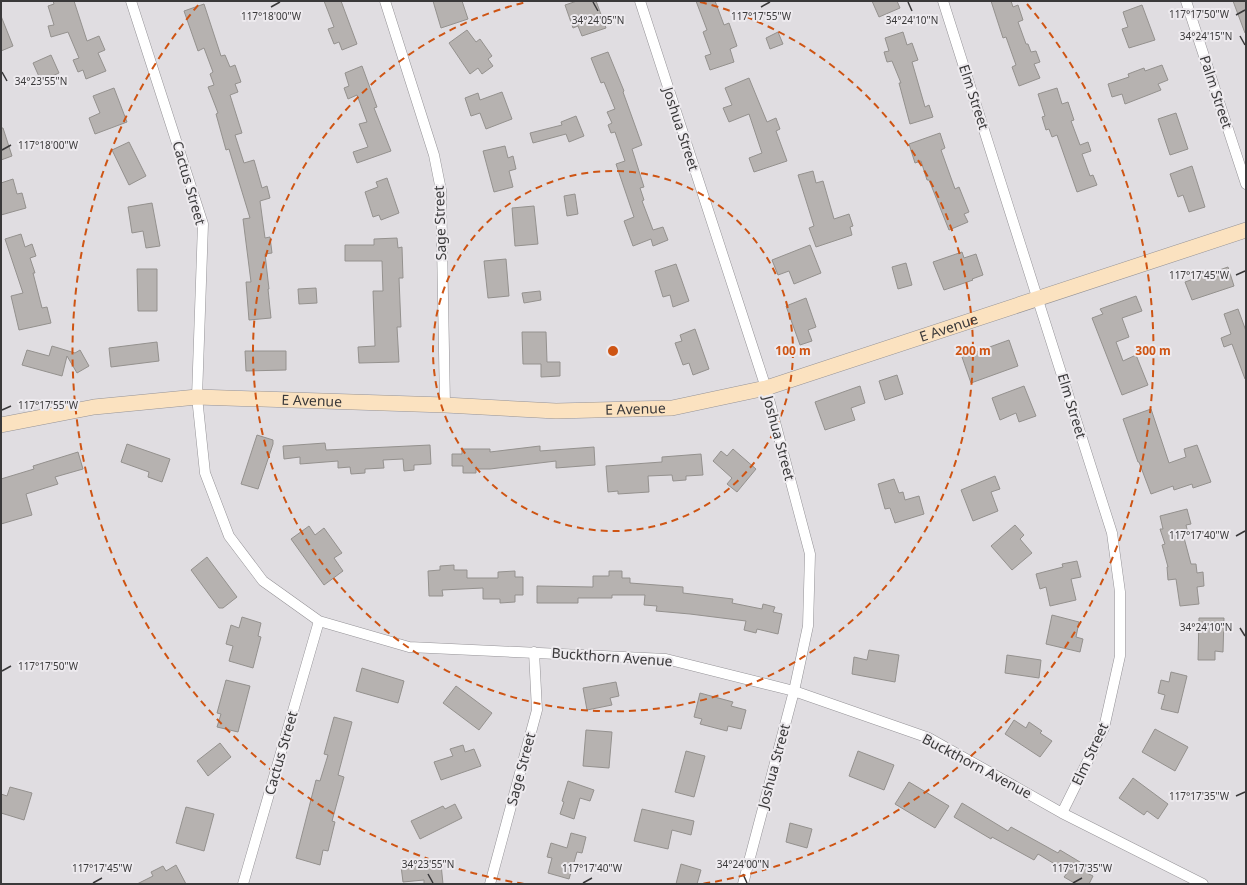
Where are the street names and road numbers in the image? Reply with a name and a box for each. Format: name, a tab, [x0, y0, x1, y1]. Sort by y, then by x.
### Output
street label: Palm Street	[1196, 53, 1237, 131]
street label: Elm Street	[955, 62, 994, 132]
street label: Joshua Street	[658, 83, 704, 173]
street label: Cactus Street	[168, 139, 211, 227]
street label: Sage Street	[429, 185, 450, 261]
street label: E Avenue	[917, 309, 980, 346]
street label: Elm Street	[1054, 371, 1091, 441]
street label: E Avenue	[281, 390, 342, 411]
street label: Joshua Street	[759, 392, 800, 482]
street label: E Avenue	[605, 398, 666, 419]
street label: Buckthorn Avenue	[551, 643, 673, 670]
street label: Cactus Street	[259, 709, 302, 797]
street label: Elm Street	[1067, 719, 1112, 788]
street label: Joshua Street	[753, 721, 794, 812]
street label: Buckthorn Avenue	[919, 729, 1035, 802]
street label: Sage Street	[502, 730, 539, 807]

